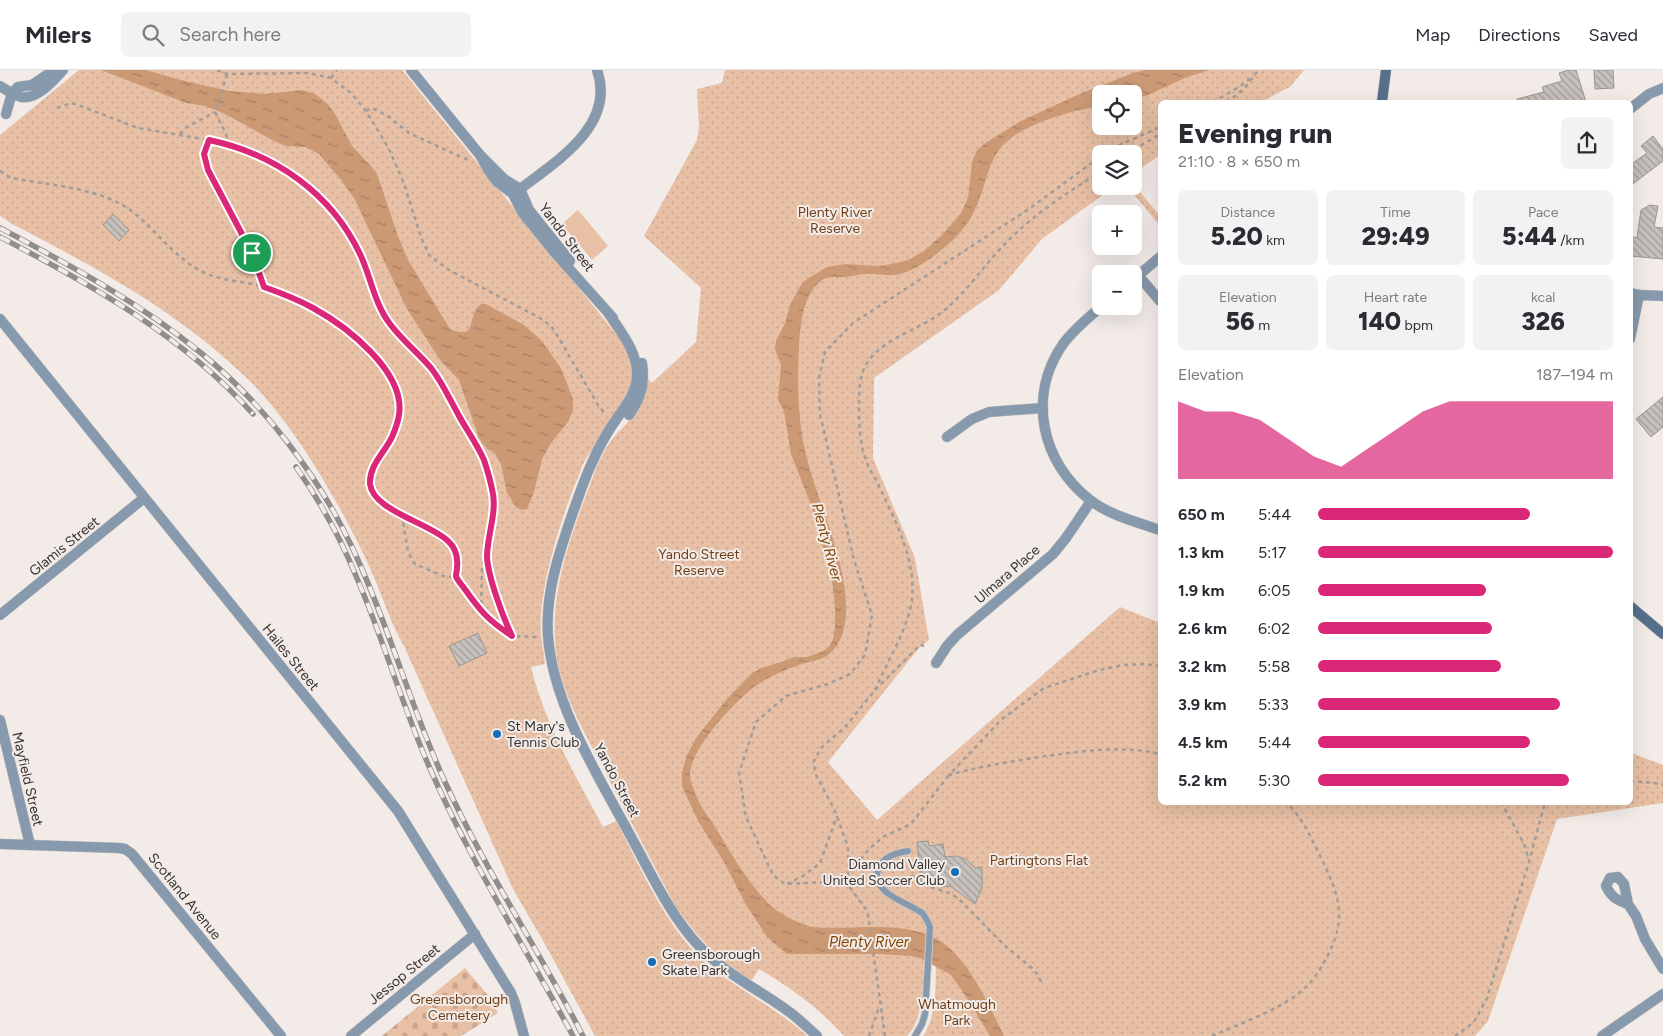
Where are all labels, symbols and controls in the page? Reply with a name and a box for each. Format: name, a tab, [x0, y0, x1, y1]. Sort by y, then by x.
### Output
search box	[121, 12, 471, 57]
text: Milers	[25, 20, 91, 49]
icon: search	[139, 21, 167, 49]
text: Search here	[179, 23, 281, 46]
text: Map	[1415, 24, 1450, 46]
text: Directions	[1478, 24, 1560, 46]
text: Saved	[1588, 24, 1638, 46]
map controls	[1092, 85, 1142, 315]
button: locate	[1092, 85, 1142, 135]
text: Evening run	[1178, 116, 1332, 150]
button: share	[1561, 117, 1613, 169]
button: layers	[1092, 145, 1142, 195]
text: 21:10 · 8 × 650 m	[1178, 152, 1300, 171]
street label: Yando Street	[535, 200, 598, 275]
park label: Plenty River Reserve	[798, 204, 872, 237]
text: Distance	[1220, 204, 1275, 221]
text: Time	[1380, 204, 1411, 221]
text: Pace	[1528, 204, 1558, 221]
button: +	[1092, 205, 1142, 255]
text: 5.20	[1211, 221, 1263, 251]
text: 29:49	[1361, 221, 1430, 251]
text: 5:44	[1502, 221, 1557, 251]
pin	[231, 232, 273, 274]
text: km	[1263, 232, 1285, 249]
text: /km	[1557, 232, 1584, 249]
icon: arrive	[238, 239, 266, 267]
button: −	[1092, 265, 1142, 315]
text: Elevation	[1219, 289, 1277, 306]
text: Heart rate	[1364, 289, 1427, 306]
text: kcal	[1531, 289, 1555, 306]
text: 56	[1226, 306, 1255, 336]
text: 140	[1358, 306, 1401, 336]
text: 326	[1521, 306, 1565, 336]
text: m	[1255, 317, 1270, 334]
text: bpm	[1401, 317, 1433, 334]
text: Elevation	[1178, 365, 1244, 384]
text: 187–194 m	[1536, 365, 1613, 384]
water label: Plenty River	[808, 501, 846, 584]
text: 650 m	[1178, 505, 1225, 524]
text: 5:44	[1258, 505, 1291, 524]
street label: Glamis Street	[26, 513, 103, 580]
street label: Ulmara Place	[971, 541, 1044, 607]
text: 1.3 km	[1178, 543, 1224, 562]
text: 5:17	[1258, 543, 1286, 562]
park label: Yando Street Reserve	[658, 546, 740, 579]
text: 1.9 km	[1178, 581, 1224, 600]
text: 6:05	[1258, 581, 1291, 600]
text: 2.6 km	[1178, 619, 1227, 638]
text: 6:02	[1258, 619, 1290, 638]
street label: Hailes Street	[259, 621, 323, 694]
text: 3.2 km	[1178, 657, 1227, 676]
text: 5:58	[1258, 657, 1290, 676]
text: 3.9 km	[1178, 695, 1227, 714]
text: 5:33	[1258, 695, 1289, 714]
place label: St Mary's Tennis Club	[507, 718, 580, 751]
marker: St Mary's Tennis Club	[491, 728, 503, 740]
street label: Mayfield Street	[8, 730, 47, 828]
text: 4.5 km	[1178, 733, 1228, 752]
text: 5:44	[1258, 733, 1291, 752]
street label: Yando Street	[590, 740, 643, 820]
text: 5.2 km	[1178, 771, 1227, 790]
text: 5:30	[1258, 771, 1290, 790]
street label: Scotland Avenue	[144, 850, 225, 943]
park label: Partingtons Flat	[990, 852, 1088, 869]
place label: Diamond Valley United Soccer Club	[823, 856, 946, 889]
marker: Diamond Valley United Soccer Club	[949, 866, 961, 878]
water label: Plenty River	[829, 933, 910, 951]
street label: Jessop Street	[365, 940, 443, 1008]
place label: Greensborough Skate Park	[662, 946, 760, 979]
marker: Greensborough Skate Park	[646, 956, 658, 968]
park label: Greensborough Cemetery	[410, 991, 508, 1024]
park label: Whatmough Park	[918, 996, 996, 1029]

